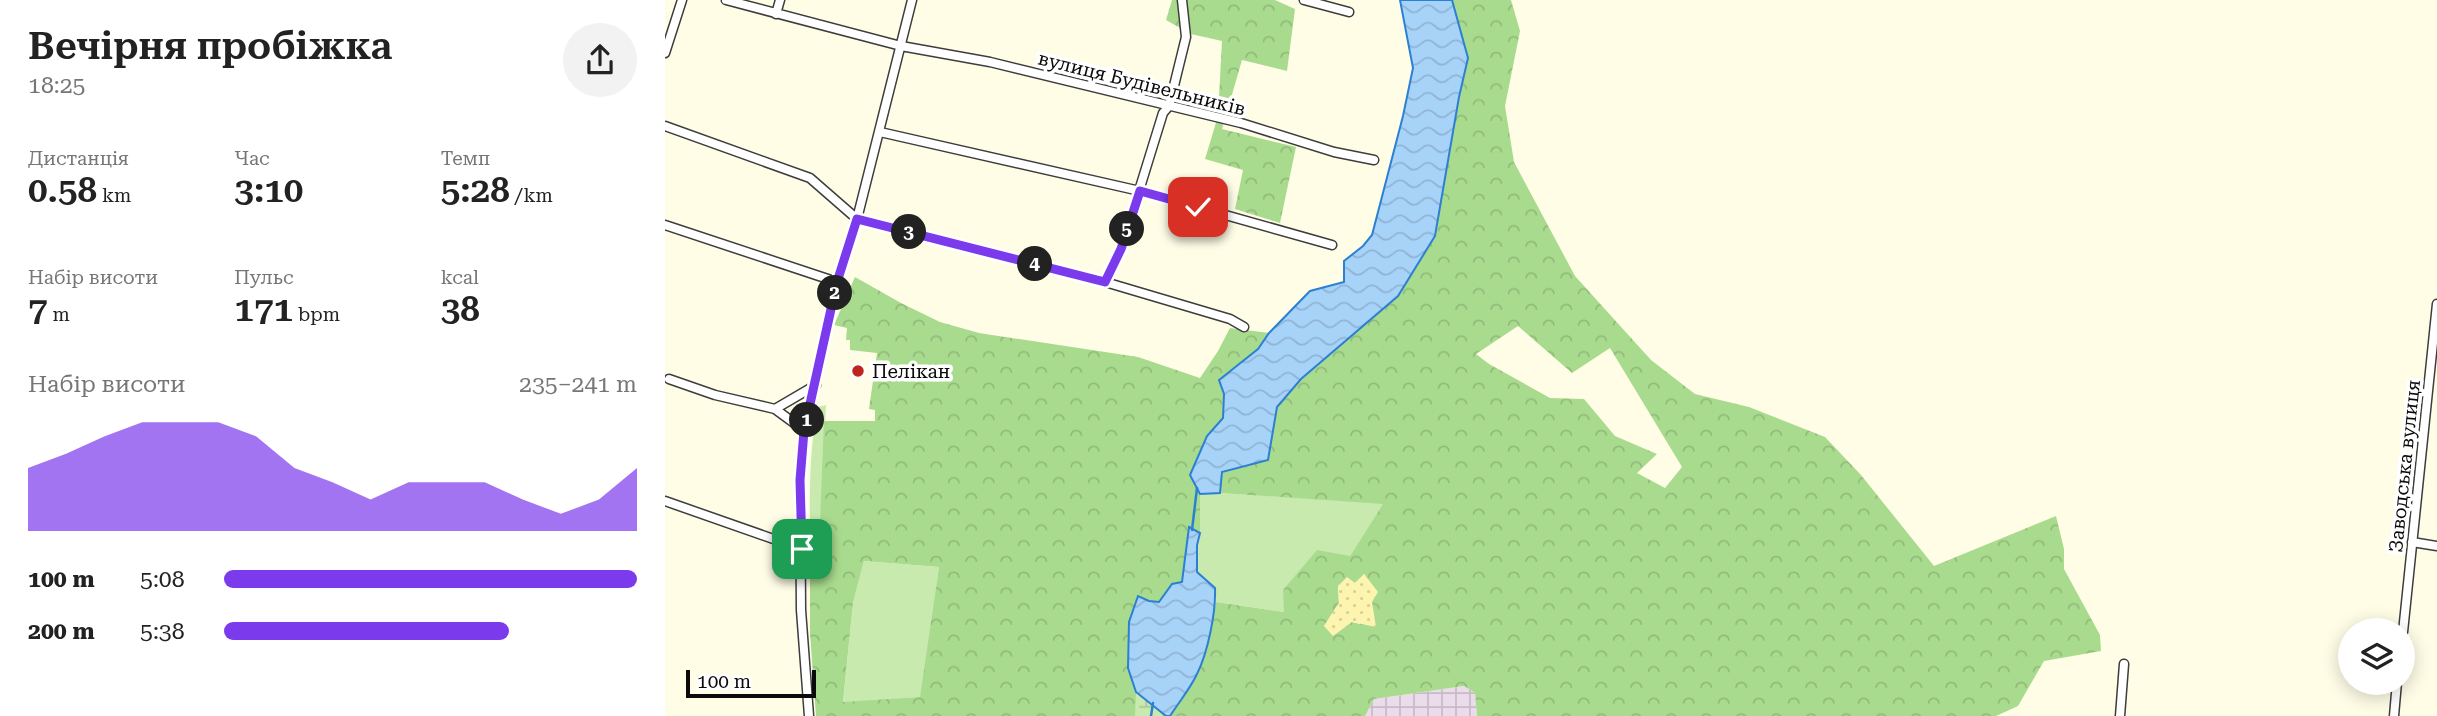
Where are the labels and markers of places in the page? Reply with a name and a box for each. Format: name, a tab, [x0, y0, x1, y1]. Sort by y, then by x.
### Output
pin	[1168, 177, 1228, 237]
pin: 5	[1109, 212, 1145, 246]
pin: 3	[891, 215, 927, 250]
pin: 4	[1017, 246, 1053, 282]
pin: 2	[817, 276, 853, 310]
place label: Пелікан	[872, 360, 950, 383]
marker: Пелікан	[850, 363, 866, 379]
pin: 1	[789, 402, 825, 438]
pin	[772, 519, 832, 579]

